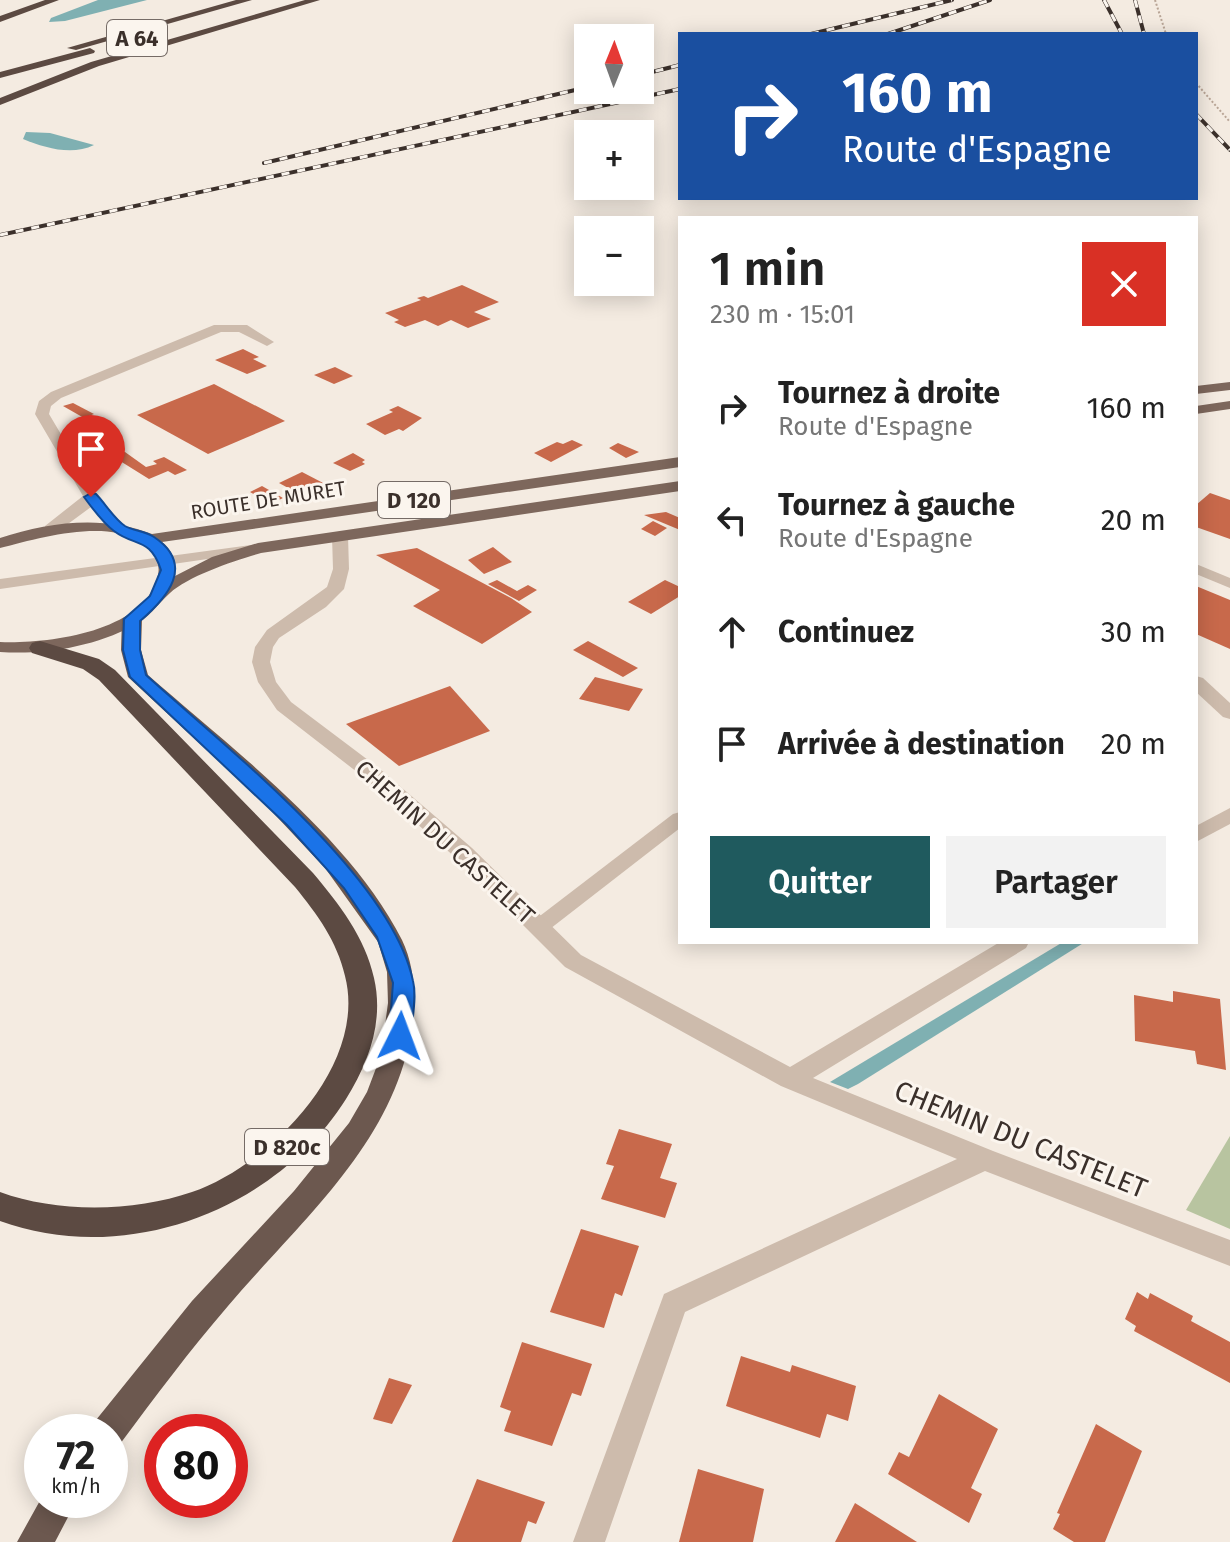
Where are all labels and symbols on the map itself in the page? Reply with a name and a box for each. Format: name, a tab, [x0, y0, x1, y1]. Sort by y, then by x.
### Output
road number: A 64	[107, 20, 167, 56]
north arrow	[574, 24, 654, 104]
pin	[57, 415, 125, 497]
street label: ROUTE DE MURET	[189, 476, 348, 524]
road number: D 120	[378, 482, 450, 518]
street label: CHEMIN DU CASTELET	[350, 754, 541, 930]
position arrow	[358, 994, 442, 1078]
street label: CHEMIN DU CASTELET	[890, 1074, 1152, 1205]
road number: D 820c	[245, 1129, 329, 1165]
speed limit sign: 80	[144, 1414, 248, 1518]

